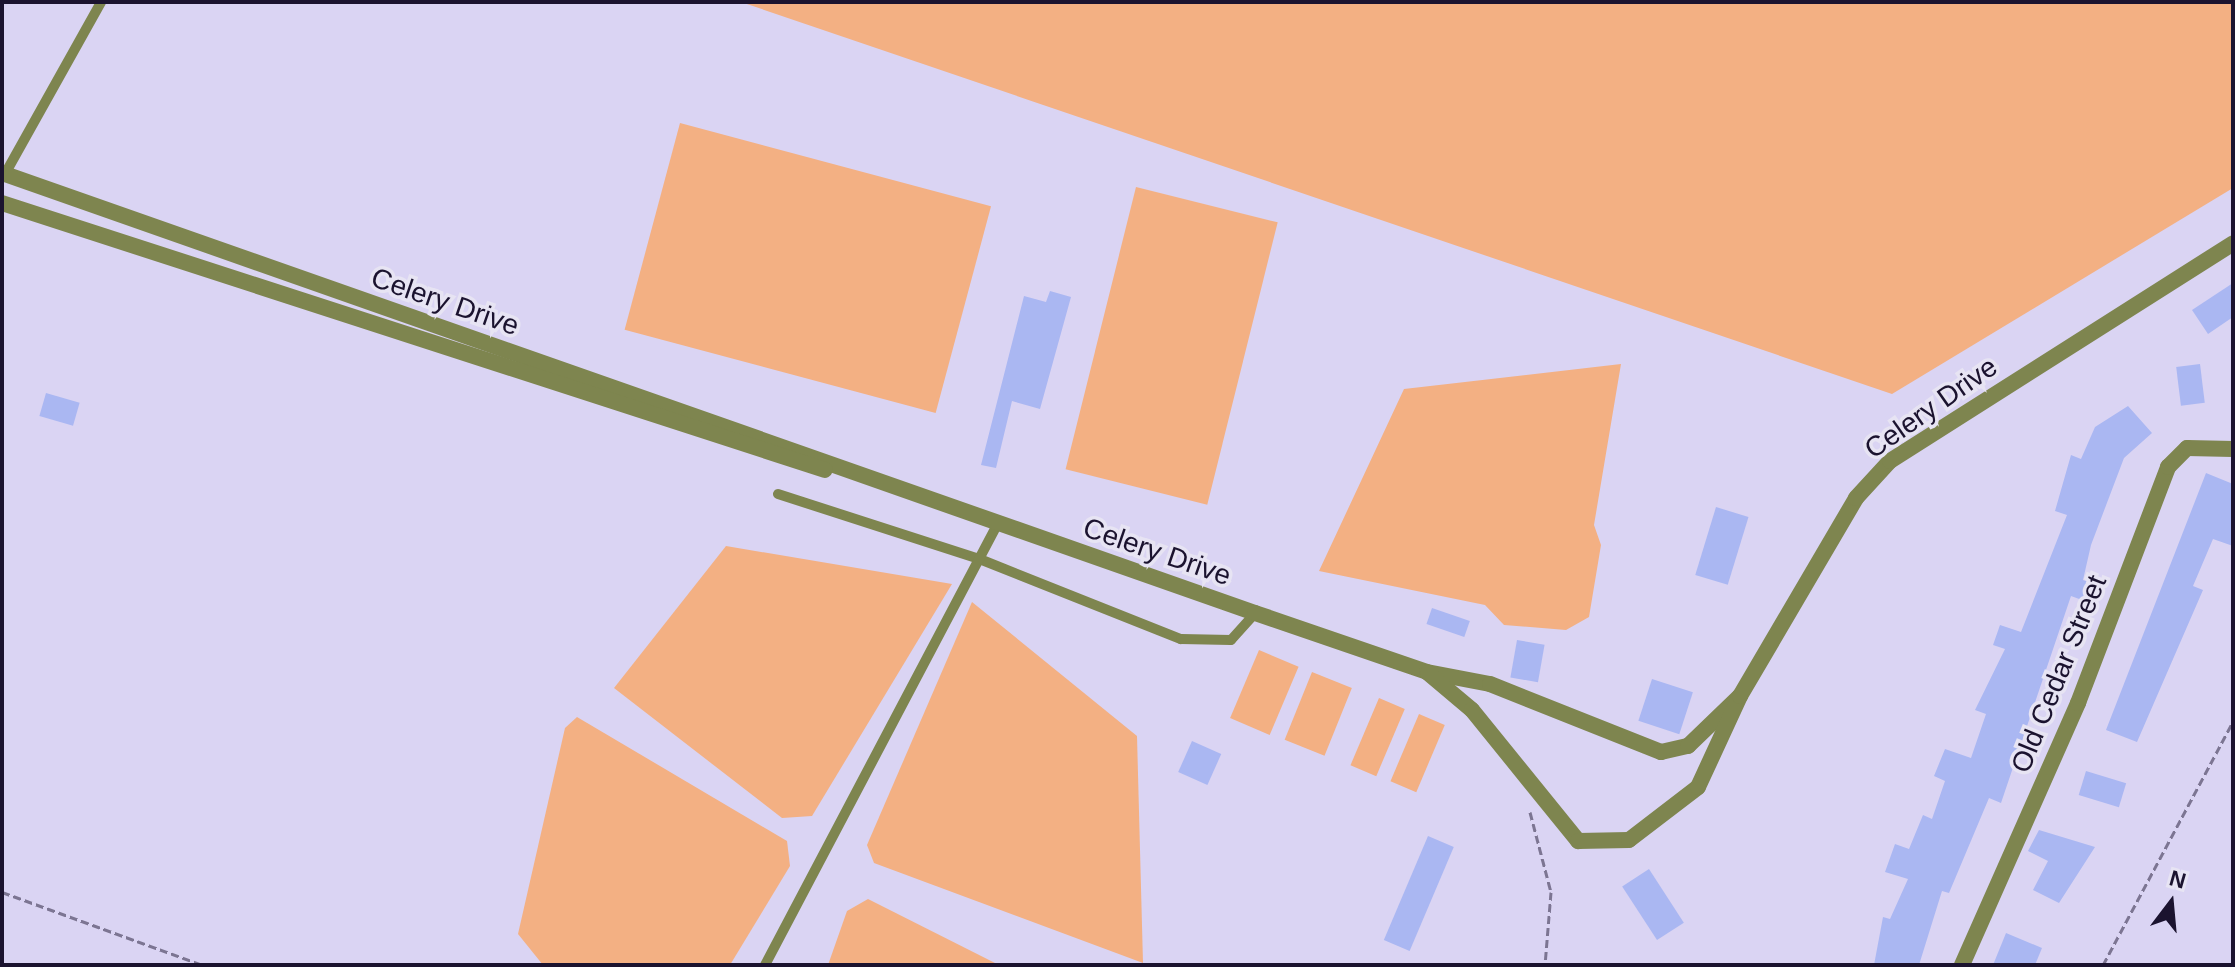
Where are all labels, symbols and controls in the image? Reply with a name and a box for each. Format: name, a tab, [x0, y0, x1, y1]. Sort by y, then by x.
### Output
street label: Celery Drive	[367, 261, 523, 343]
street label: Celery Drive	[1858, 350, 2004, 466]
street label: Celery Drive	[1079, 511, 1235, 593]
street label: Old Cedar Street	[2004, 570, 2114, 778]
north arrow	[2131, 863, 2211, 943]
text: N	[2167, 865, 2189, 894]

